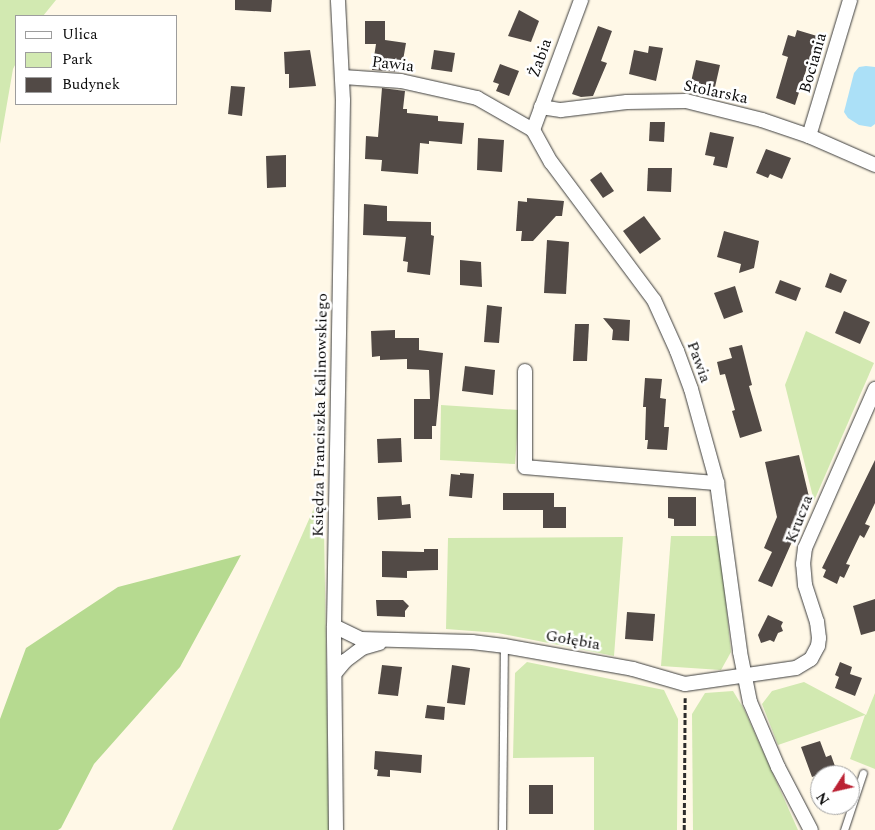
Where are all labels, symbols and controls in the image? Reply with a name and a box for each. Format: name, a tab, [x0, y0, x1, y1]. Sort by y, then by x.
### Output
legend	[15, 15, 178, 105]
text: Ulica	[62, 23, 98, 46]
street label: Bociania	[795, 31, 831, 95]
street label: Żabia	[524, 36, 556, 80]
text: Park	[62, 48, 93, 71]
street label: Pawia	[371, 52, 415, 76]
text: Budynek	[62, 73, 120, 96]
street label: Stolarska	[682, 76, 750, 108]
street label: Księdza Franciszka Kalinowskiego	[308, 293, 332, 537]
street label: Pawia	[683, 339, 715, 385]
street label: Krucza	[781, 492, 817, 546]
street label: Gołębia	[544, 626, 602, 654]
north arrow	[810, 765, 860, 815]
text: N	[811, 788, 835, 809]

